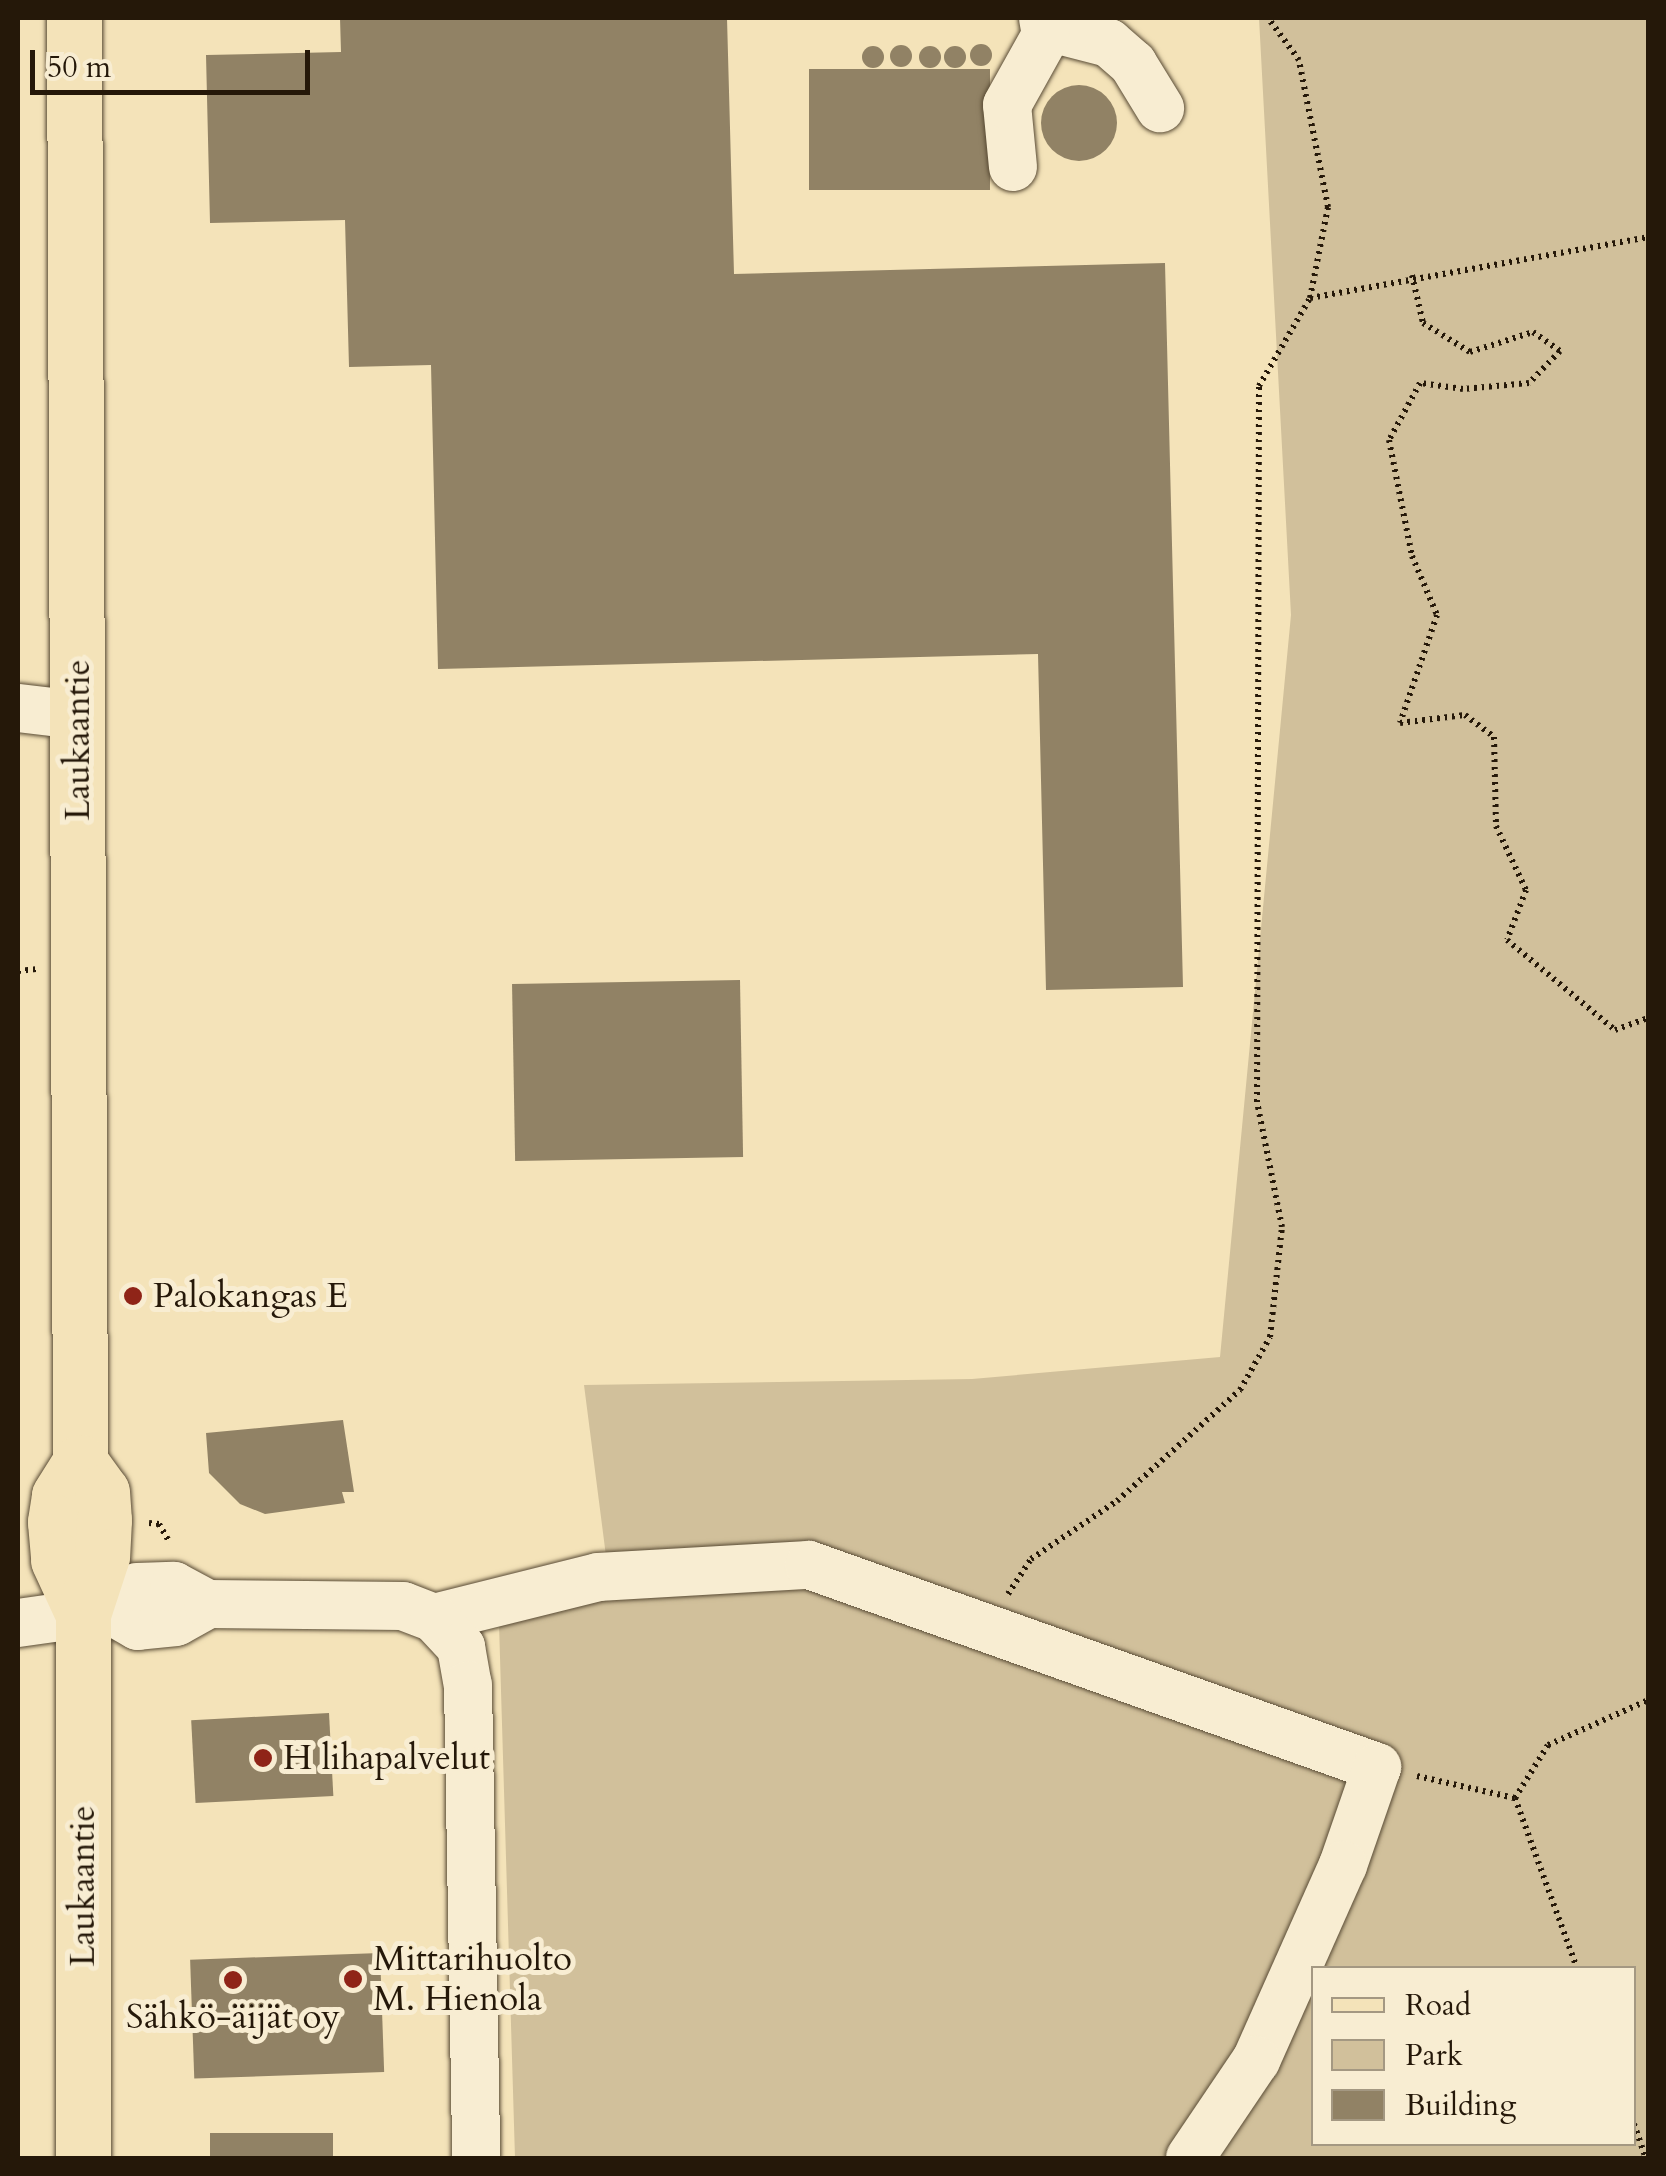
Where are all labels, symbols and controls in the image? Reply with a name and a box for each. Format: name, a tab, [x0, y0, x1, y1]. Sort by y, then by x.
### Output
scale bar	[35, 30, 315, 92]
text: 50 m	[47, 47, 111, 88]
street label: Laukaantie	[57, 659, 99, 821]
place label: Palokangas E	[153, 1275, 348, 1317]
marker: Palokangas E	[122, 1285, 144, 1307]
place label: H lihapalvelut	[283, 1737, 490, 1779]
marker: H lihapalvelut	[252, 1747, 274, 1769]
street label: Laukaantie	[62, 1805, 104, 1967]
place label: Mittarihuolto M. Hienola	[373, 1938, 572, 2020]
legend	[1311, 1966, 1636, 2146]
marker: Mittarihuolto M. Hienola	[342, 1968, 364, 1990]
marker: Sähkö-äijät oy	[222, 1969, 244, 1991]
text: Road	[1405, 1985, 1471, 2026]
place label: Sähkö-äijät oy	[126, 1996, 340, 2038]
text: Park	[1405, 2035, 1463, 2076]
text: Building	[1405, 2085, 1516, 2126]

